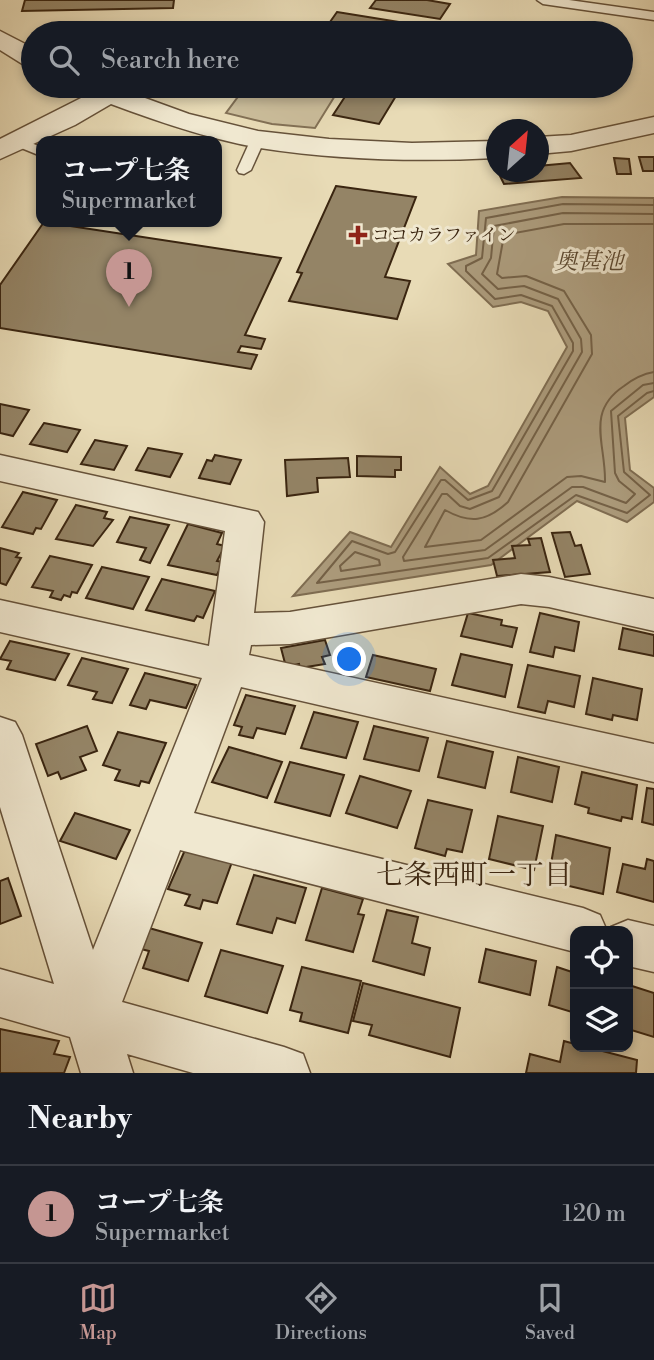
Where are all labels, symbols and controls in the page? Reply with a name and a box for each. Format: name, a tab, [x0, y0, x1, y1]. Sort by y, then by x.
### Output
search box	[21, 21, 633, 98]
icon: search	[45, 41, 83, 79]
text: Search here	[101, 44, 240, 76]
north arrow	[486, 119, 549, 182]
popup	[36, 136, 222, 227]
text: コープ七条	[62, 155, 190, 187]
text: Supermarket	[62, 187, 196, 215]
place label: ココカラファイン	[372, 224, 516, 247]
marker: ココカラファイン	[350, 227, 366, 243]
water label: 奥甚池	[555, 248, 627, 276]
pin: 1	[106, 249, 152, 307]
your location	[332, 642, 366, 676]
district label: 七条西町一丁目	[376, 858, 572, 893]
map controls	[570, 926, 633, 1052]
button: locate	[570, 926, 633, 989]
button: layers	[570, 989, 633, 1052]
text: Nearby	[28, 1100, 132, 1138]
text: コープ七条	[95, 1187, 224, 1219]
text: 1	[45, 1200, 57, 1228]
text: 120 m	[562, 1200, 626, 1228]
text: Supermarket	[95, 1219, 230, 1247]
tab: Map	[79, 1279, 117, 1345]
tab: Directions	[275, 1279, 367, 1345]
tab: Saved	[525, 1279, 575, 1345]

